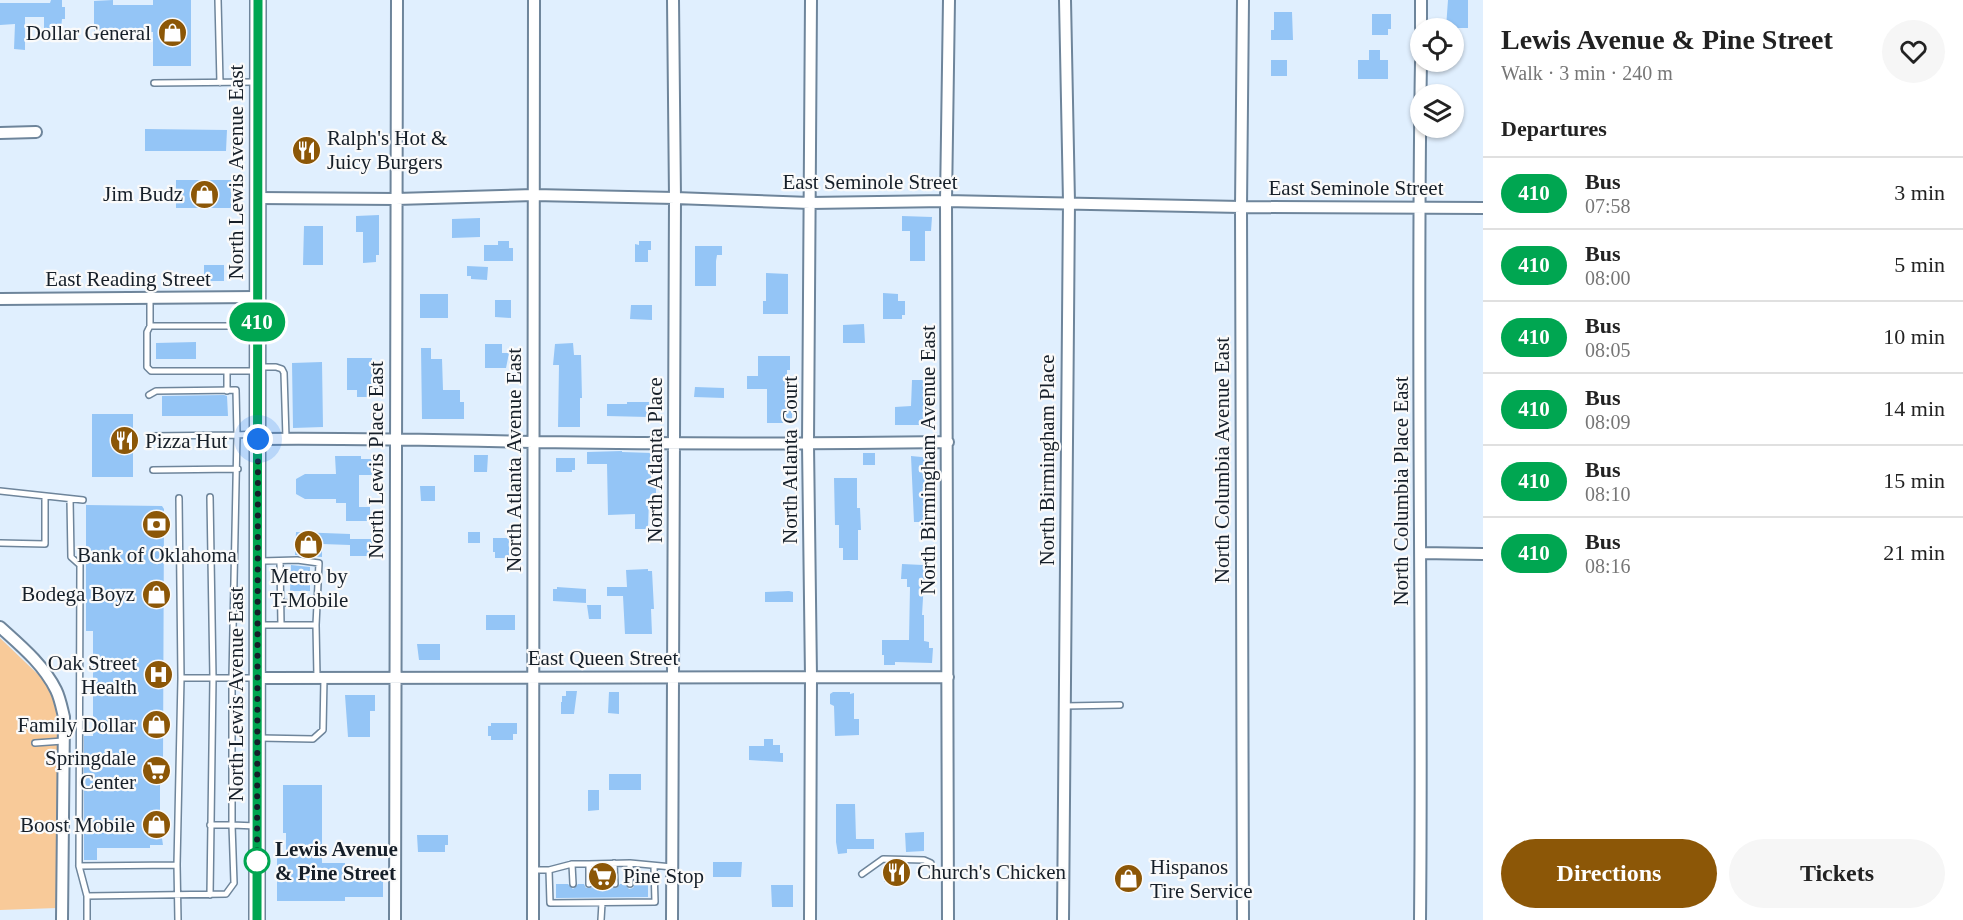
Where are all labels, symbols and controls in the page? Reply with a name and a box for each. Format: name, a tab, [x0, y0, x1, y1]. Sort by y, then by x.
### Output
shop icon: Dollar General	[156, 17, 188, 49]
map controls	[1410, 18, 1464, 138]
button: locate	[1410, 18, 1464, 72]
button: heart	[1882, 20, 1945, 83]
place label: Dollar General	[26, 21, 151, 45]
text: Lewis Avenue & Pine Street	[1501, 24, 1833, 55]
text: Walk · 3 min · 240 m	[1501, 62, 1673, 84]
street label: North Lewis Avenue East	[224, 64, 248, 279]
button: layers	[1410, 84, 1464, 138]
text: Departures	[1501, 116, 1607, 141]
place label: Ralph's Hot & Juicy Burgers	[327, 126, 447, 174]
restaurant icon: Ralph's Hot & Juicy Burgers	[290, 134, 322, 166]
text: Bus	[1585, 169, 1620, 194]
street label: East Seminole Street	[783, 170, 958, 194]
street label: East Seminole Street	[1269, 176, 1444, 200]
shop icon: Jim Budz	[188, 178, 220, 210]
text: 3 min	[1894, 180, 1945, 205]
text: 410	[1518, 181, 1550, 205]
place label: Jim Budz	[103, 182, 183, 206]
text: 07:58	[1585, 195, 1631, 217]
text: Bus	[1585, 241, 1620, 266]
text: 5 min	[1894, 252, 1945, 277]
text: 410	[1518, 253, 1550, 277]
street label: East Reading Street	[45, 267, 211, 291]
text: 08:00	[1585, 267, 1631, 289]
line badge: 410	[222, 302, 292, 342]
text: 410	[241, 310, 273, 334]
text: Bus	[1585, 313, 1620, 338]
text: 10 min	[1883, 324, 1945, 349]
street label: North Birmingham Avenue East	[916, 325, 940, 595]
text: 410	[1518, 325, 1550, 349]
street label: North Columbia Avenue East	[1210, 337, 1234, 583]
text: 08:05	[1585, 339, 1631, 361]
street label: North Atlanta Avenue East	[502, 348, 526, 572]
street label: North Birmingham Place	[1035, 354, 1059, 566]
street label: North Lewis Place East	[364, 361, 388, 559]
street label: North Atlanta Court	[778, 376, 802, 544]
street label: North Columbia Place East	[1389, 376, 1413, 606]
street label: North Atlanta Place	[643, 377, 667, 543]
text: Bus	[1585, 385, 1620, 410]
text: 14 min	[1883, 396, 1945, 421]
text: 410	[1518, 397, 1550, 421]
text: 08:09	[1585, 411, 1631, 433]
your location	[243, 424, 273, 454]
restaurant icon: Pizza Hut	[108, 425, 140, 457]
place label: Pizza Hut	[145, 429, 227, 453]
text: Bus	[1585, 457, 1620, 482]
text: 15 min	[1883, 468, 1945, 493]
text: 410	[1518, 469, 1550, 493]
text: 08:10	[1585, 483, 1631, 505]
bank icon: Bank of Oklahoma	[141, 508, 173, 540]
shop icon: Metro by T-Mobile	[293, 529, 325, 561]
text: Bus	[1585, 529, 1620, 554]
text: 21 min	[1883, 540, 1945, 565]
text: 410	[1518, 541, 1550, 565]
place label: Bank of Oklahoma	[77, 543, 238, 567]
text: 08:16	[1585, 555, 1631, 577]
place label: Metro by T-Mobile	[270, 564, 348, 612]
shop icon: Bodega Boyz	[140, 578, 172, 610]
place label: Bodega Boyz	[21, 582, 135, 606]
street label: North Lewis Avenue East	[224, 586, 248, 801]
street label: East Queen Street	[528, 646, 678, 670]
place label: Oak Street Health	[48, 651, 137, 699]
hospital icon: Oak Street Health	[142, 659, 174, 691]
shop icon: Family Dollar	[141, 709, 173, 741]
place label: Family Dollar	[18, 713, 136, 737]
place label: Springdale Center	[45, 746, 136, 794]
supermarket icon: Springdale Center	[141, 754, 173, 786]
shop icon: Boost Mobile	[140, 809, 172, 841]
place label: Boost Mobile	[20, 813, 135, 837]
place label: Lewis Avenue & Pine Street	[275, 837, 398, 885]
button: Directions	[1501, 839, 1717, 908]
button: Tickets	[1729, 839, 1945, 908]
marker: Lewis Avenue & Pine Street	[244, 848, 270, 874]
place label: Hispanos Tire Service	[1150, 855, 1252, 903]
restaurant icon: Church's Chicken	[880, 856, 912, 888]
supermarket icon: Pine Stop	[586, 860, 618, 892]
place label: Church's Chicken	[917, 860, 1067, 884]
shop icon: Hispanos Tire Service	[1113, 863, 1145, 895]
place label: Pine Stop	[623, 864, 704, 888]

